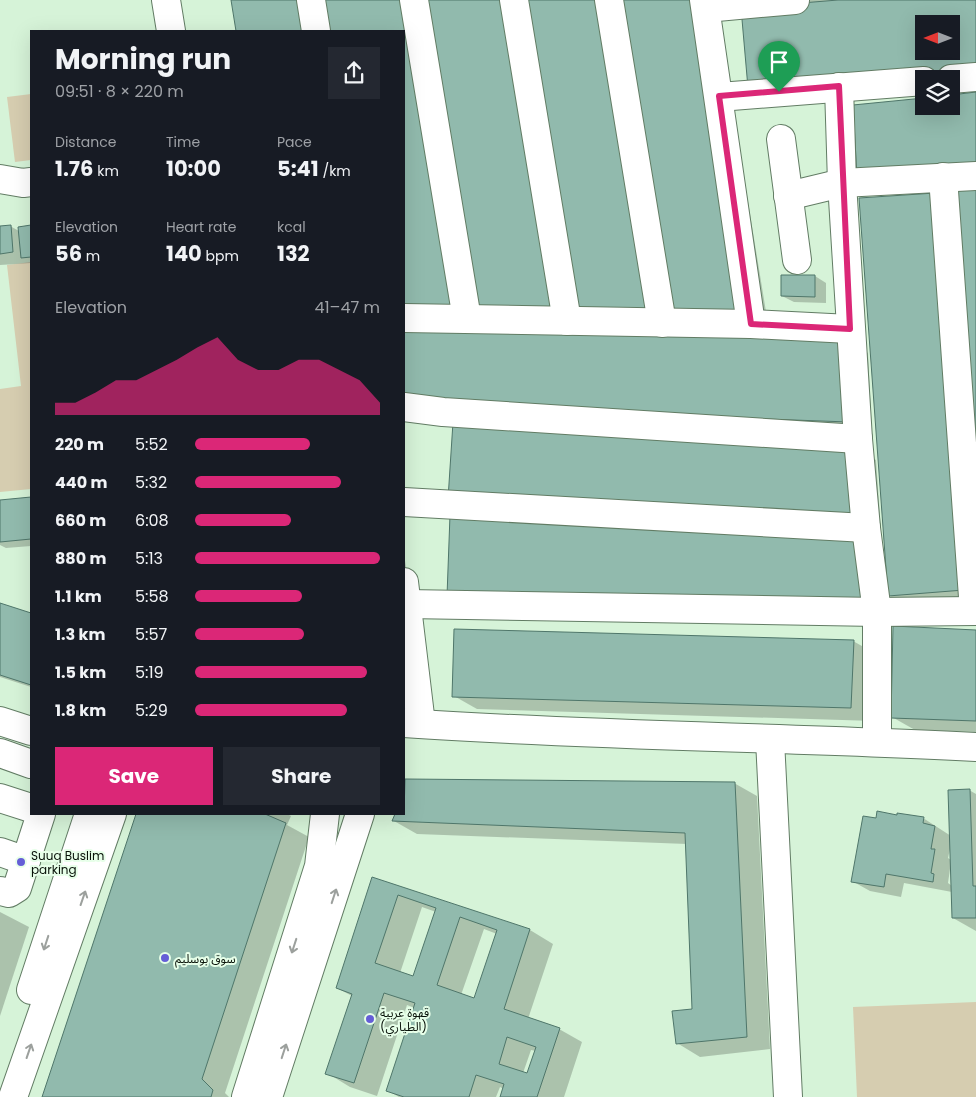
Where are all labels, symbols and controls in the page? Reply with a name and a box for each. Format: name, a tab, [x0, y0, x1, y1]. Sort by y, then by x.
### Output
north arrow	[915, 15, 960, 60]
map controls	[915, 15, 960, 115]
text: Morning run	[55, 40, 231, 79]
pin	[758, 41, 800, 92]
button: share	[328, 47, 380, 99]
icon: arrive	[765, 48, 793, 76]
button: layers	[915, 70, 960, 115]
text: 09:51 · 8 × 220 m	[55, 80, 184, 103]
text: Distance	[55, 132, 116, 152]
text: Time	[166, 132, 200, 152]
text: Pace	[277, 132, 312, 152]
text: 1.76	[55, 154, 93, 183]
text: 10:00	[166, 154, 221, 183]
text: 5:41	[277, 154, 319, 183]
text: km	[93, 161, 119, 181]
text: /km	[319, 161, 351, 181]
text: Elevation	[55, 217, 118, 237]
text: Heart rate	[166, 217, 236, 237]
text: kcal	[277, 217, 306, 237]
text: 56	[55, 239, 82, 268]
text: 140	[166, 239, 202, 268]
text: 132	[277, 239, 310, 268]
text: m	[82, 246, 100, 266]
text: bpm	[202, 246, 239, 266]
text: Elevation	[55, 296, 127, 319]
text: 41–47 m	[314, 296, 380, 319]
text: 220 m	[55, 433, 104, 456]
text: 5:52	[135, 433, 168, 456]
text: 440 m	[55, 471, 107, 494]
text: 5:32	[135, 471, 167, 494]
text: 660 m	[55, 509, 106, 532]
text: 6:08	[135, 509, 169, 532]
text: 880 m	[55, 547, 107, 570]
text: 5:13	[135, 547, 163, 570]
text: 1.1 km	[55, 585, 102, 608]
text: 5:58	[135, 585, 169, 608]
text: 1.3 km	[55, 623, 105, 646]
text: 5:57	[135, 623, 167, 646]
text: 1.5 km	[55, 661, 106, 684]
text: 5:19	[135, 661, 164, 684]
text: 1.8 km	[55, 699, 106, 722]
text: 5:29	[135, 699, 168, 722]
button: Save	[55, 747, 213, 805]
button: Share	[223, 747, 380, 805]
place label: Suuq Buslim parking	[31, 847, 104, 878]
marker: Suuq Buslim parking	[15, 856, 27, 868]
one-way arrow	[330, 889, 340, 905]
one-way arrow	[79, 890, 88, 906]
one-way arrow	[41, 935, 51, 951]
one-way arrow	[288, 937, 298, 953]
place label: سوق بوسليم	[175, 950, 236, 968]
marker: سوق بوسليم	[159, 952, 171, 964]
place label: قهوة عربية (الطياري)	[380, 1004, 429, 1036]
marker: قهوة عربية (الطياري)	[364, 1013, 376, 1025]
one-way arrow	[279, 1043, 289, 1059]
one-way arrow	[25, 1044, 34, 1059]

